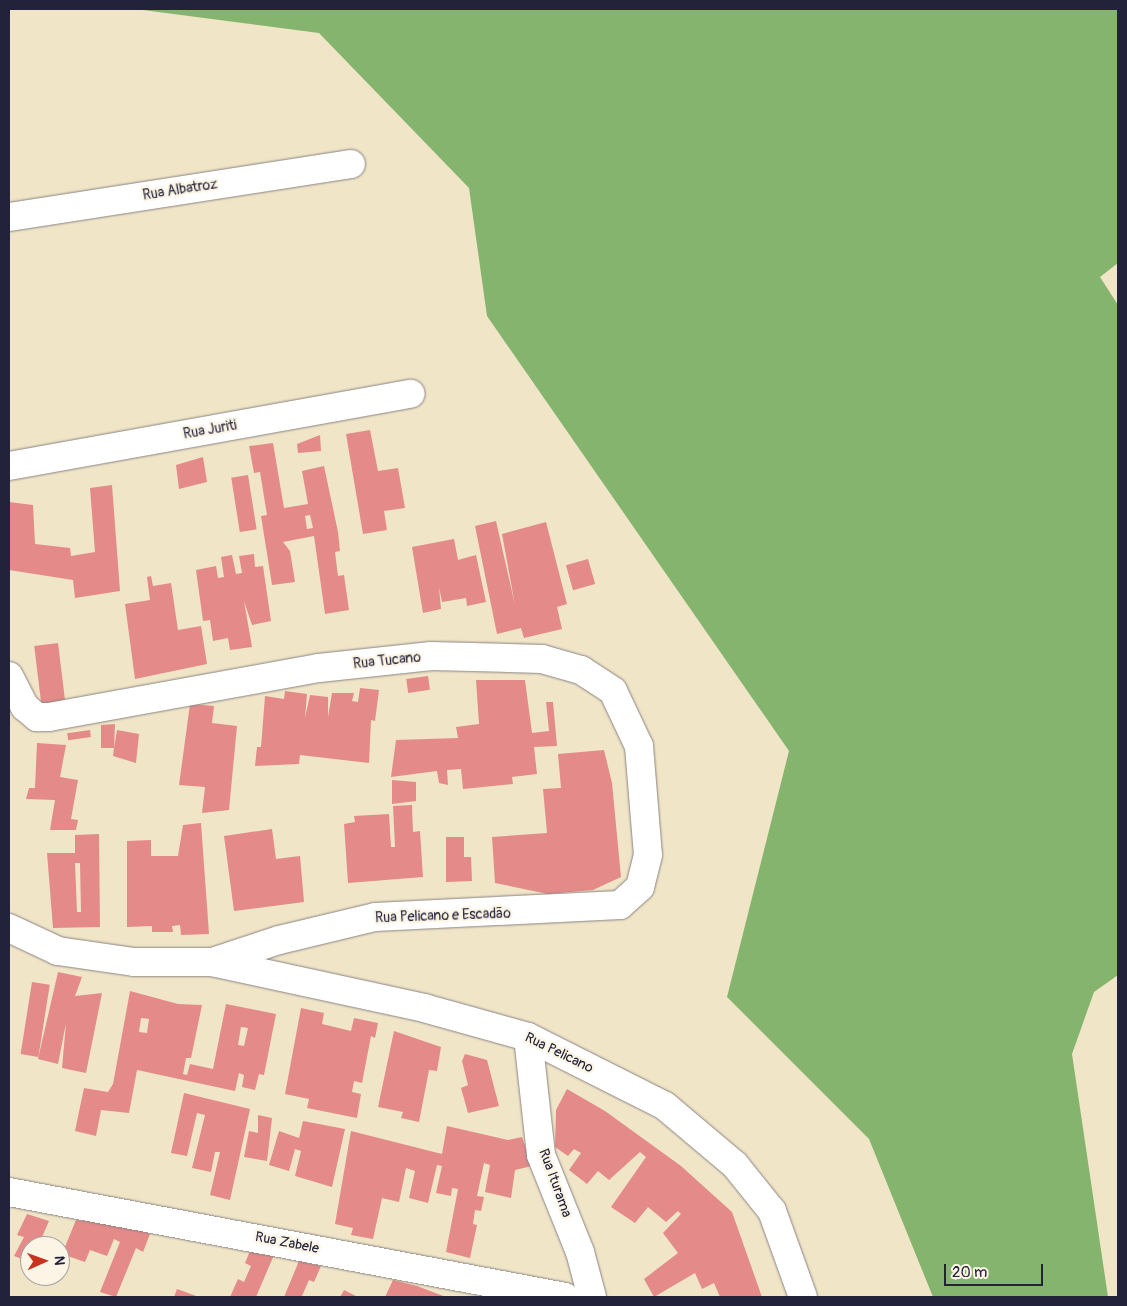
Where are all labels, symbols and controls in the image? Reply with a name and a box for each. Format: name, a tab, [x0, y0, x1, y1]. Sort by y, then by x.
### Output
street label: Rua Albatroz	[142, 176, 218, 204]
street label: Rua Juriti	[182, 417, 238, 443]
street label: Rua Tucano	[352, 649, 422, 673]
street label: Rua Pelicano e Escadão	[375, 905, 511, 927]
street label: Rua Pelicano	[522, 1029, 596, 1077]
street label: Rua Iturama	[535, 1146, 575, 1220]
street label: Rua Zabele	[254, 1229, 320, 1257]
north arrow	[20, 1236, 70, 1286]
scale bar	[947, 1254, 1046, 1286]
text: N	[51, 1255, 68, 1266]
text: 20 m	[952, 1263, 987, 1282]

